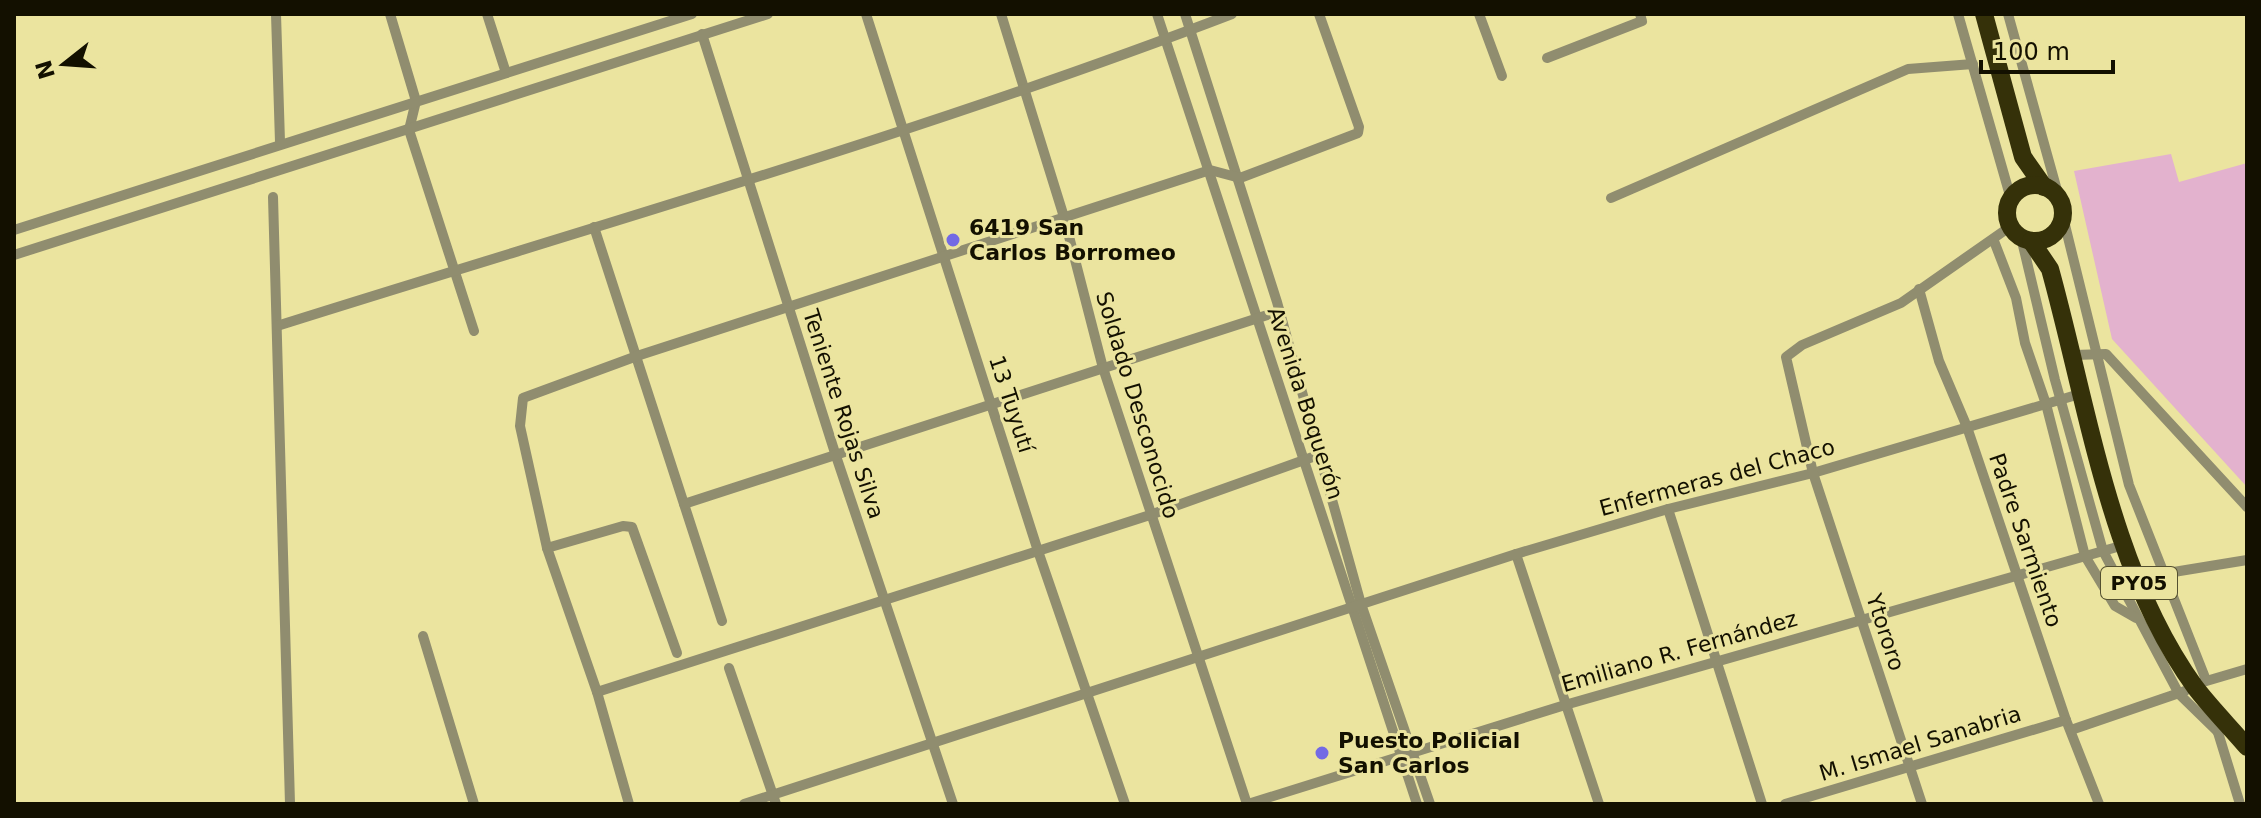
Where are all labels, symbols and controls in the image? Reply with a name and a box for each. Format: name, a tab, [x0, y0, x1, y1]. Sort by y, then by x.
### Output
north arrow	[24, 24, 104, 104]
scale bar	[1981, 24, 2113, 74]
text: 100 m	[1993, 38, 2070, 66]
text: N	[31, 57, 60, 82]
place label: 6419 San Carlos Borromeo	[969, 215, 1176, 265]
marker: 6419 San Carlos Borromeo	[944, 231, 962, 249]
street label: Soldado Desconocido	[1091, 289, 1184, 522]
street label: Avenida Boquerón	[1263, 304, 1348, 502]
street label: Teniente Rojas Silva	[798, 305, 889, 522]
street label: 13 Tuyutí	[984, 352, 1039, 457]
street label: Enfermeras del Chaco	[1597, 434, 1838, 521]
street label: Padre Sarmiento	[1984, 450, 2067, 630]
road number: PY05	[2101, 567, 2177, 599]
street label: Ytororo	[1861, 589, 1910, 674]
street label: Emiliano R. Fernández	[1558, 606, 1800, 697]
street label: M. Ismael Sanabria	[1816, 701, 2024, 786]
place label: Puesto Policial San Carlos	[1338, 728, 1520, 778]
marker: Puesto Policial San Carlos	[1313, 744, 1331, 762]

